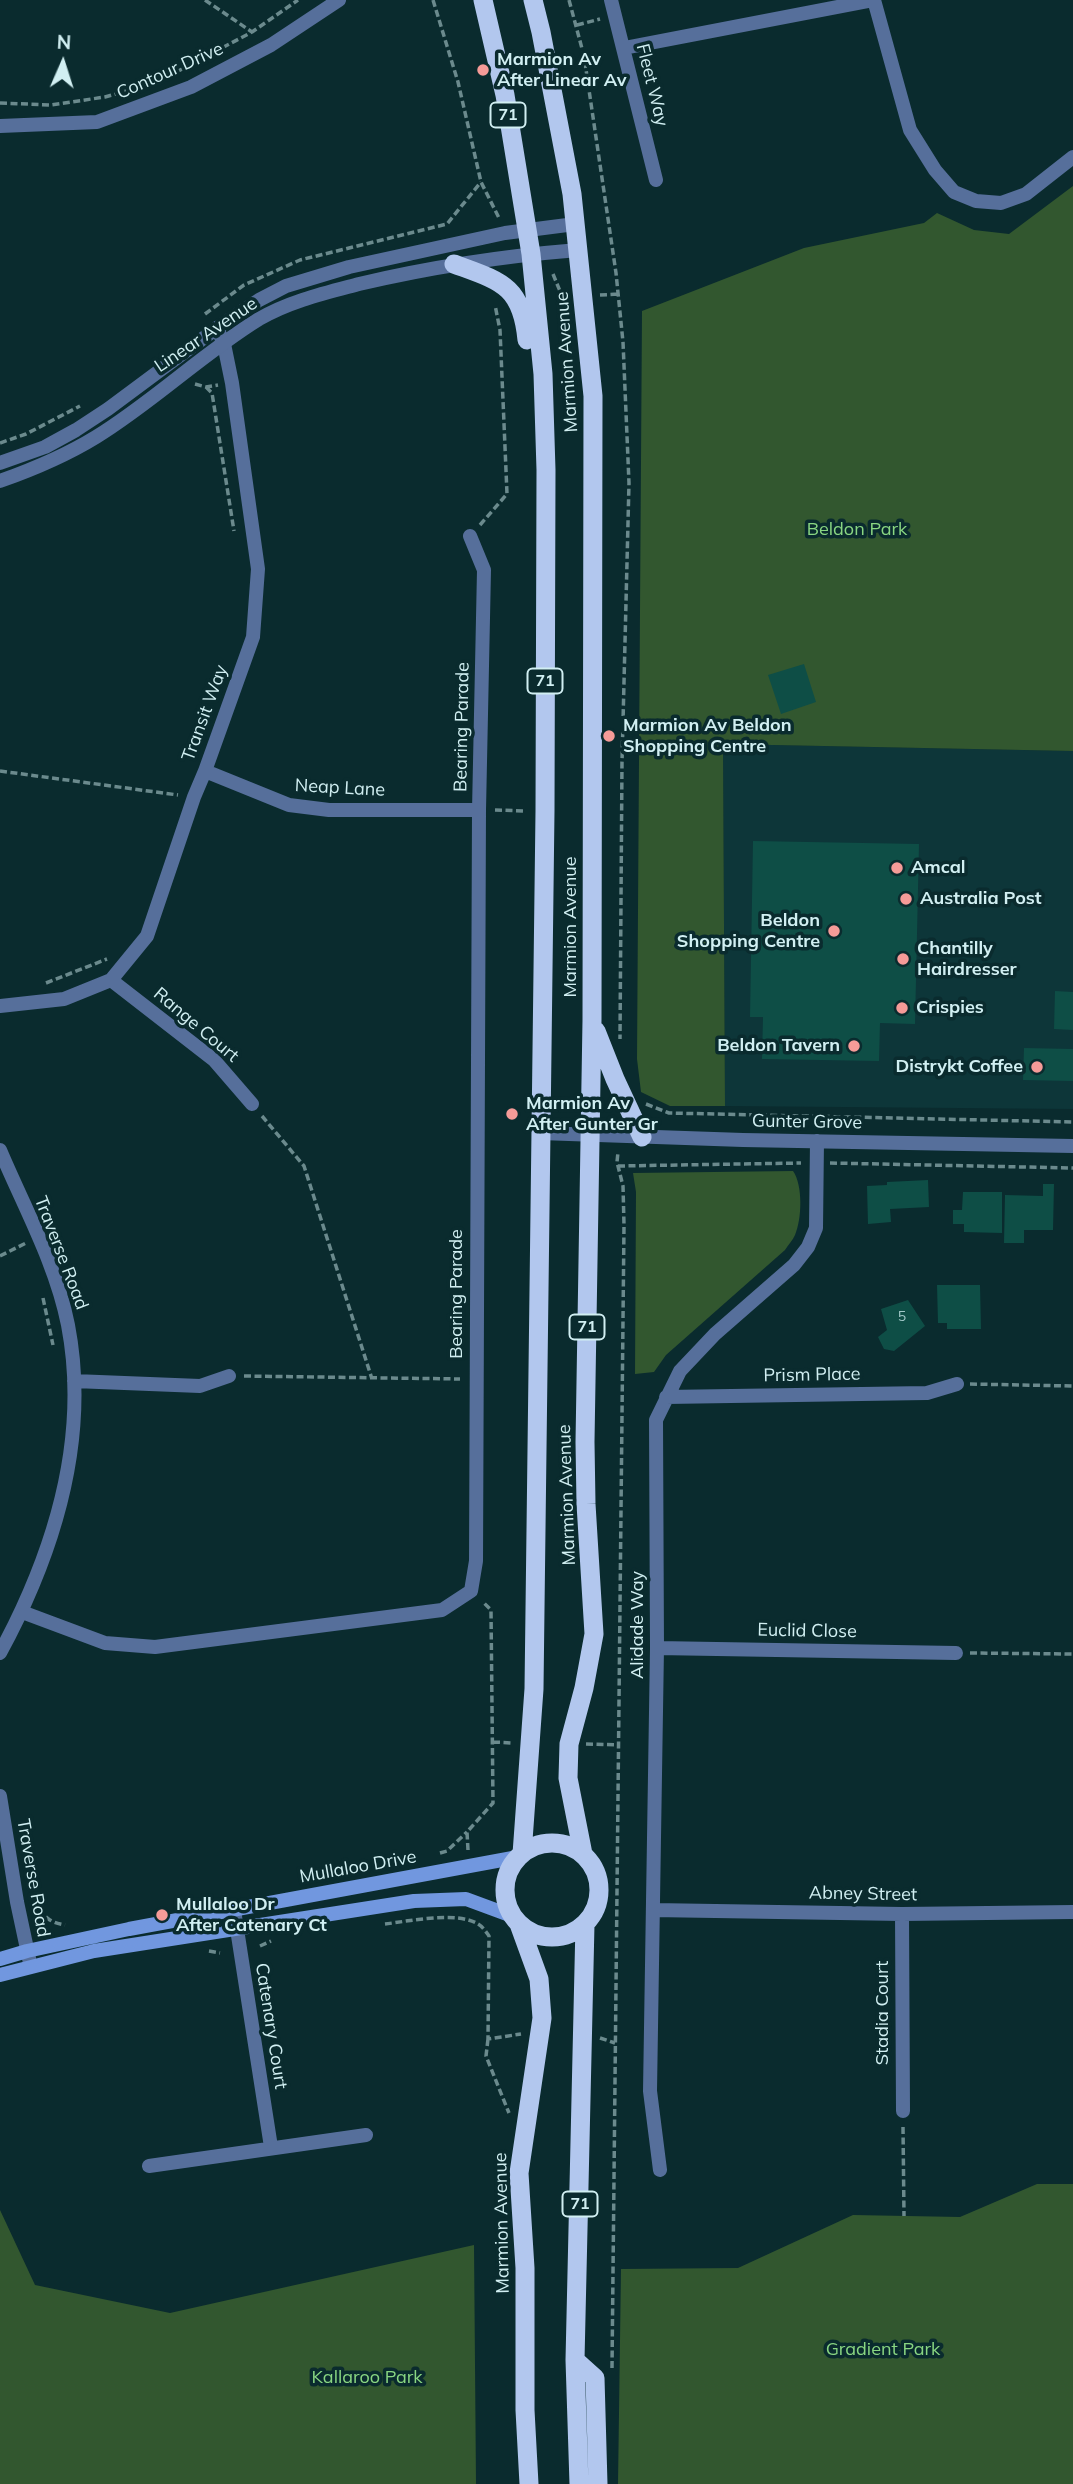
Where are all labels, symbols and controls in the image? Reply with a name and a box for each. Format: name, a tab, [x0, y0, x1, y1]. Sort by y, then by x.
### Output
north arrow	[28, 28, 98, 98]
text: N	[56, 30, 72, 54]
street label: Contour Drive	[113, 38, 227, 104]
street label: Fleet Way	[631, 42, 673, 128]
place label: Marmion Av After Linear Av	[497, 49, 626, 92]
marker: Marmion Av After Linear Av	[475, 62, 491, 78]
road number: 71	[490, 102, 526, 127]
street label: Marmion Avenue	[551, 291, 583, 433]
street label: Linear Avenue	[151, 293, 261, 377]
park label: Beldon Park	[807, 519, 907, 541]
street label: Transit Way	[178, 662, 232, 764]
street label: Bearing Parade	[450, 662, 474, 792]
road number: 71	[528, 668, 562, 694]
place label: Marmion Av Beldon Shopping Centre	[623, 715, 792, 758]
marker: Marmion Av Beldon Shopping Centre	[601, 728, 617, 744]
street label: Neap Lane	[294, 775, 386, 801]
street label: Marmion Avenue	[560, 856, 582, 998]
place label: Amcal	[911, 857, 966, 879]
marker: Amcal	[889, 860, 905, 876]
place label: Australia Post	[920, 888, 1042, 910]
marker: Australia Post	[898, 891, 914, 907]
place label: Beldon Shopping Centre	[677, 910, 820, 953]
marker: Beldon Shopping Centre	[826, 923, 842, 939]
place label: Chantilly Hairdresser	[917, 938, 1017, 981]
marker: Chantilly Hairdresser	[895, 951, 911, 967]
street label: Range Court	[149, 983, 243, 1067]
place label: Crispies	[916, 997, 984, 1019]
marker: Crispies	[894, 1000, 910, 1016]
place label: Beldon Tavern	[717, 1035, 840, 1057]
marker: Beldon Tavern	[846, 1038, 862, 1054]
place label: Distrykt Coffee	[895, 1056, 1023, 1078]
marker: Distrykt Coffee	[1029, 1059, 1045, 1075]
place label: Marmion Av After Gunter Gr	[526, 1093, 658, 1136]
marker: Marmion Av After Gunter Gr	[504, 1106, 520, 1122]
street label: Gunter Grove	[752, 1110, 862, 1134]
street label: Traverse Road	[29, 1193, 93, 1313]
street label: Bearing Parade	[446, 1229, 468, 1359]
house number: 5	[898, 1309, 906, 1325]
road number: 71	[570, 1315, 604, 1340]
street label: Prism Place	[763, 1363, 861, 1387]
street label: Marmion Avenue	[554, 1424, 580, 1566]
street label: Alidade Way	[627, 1571, 649, 1679]
street label: Euclid Close	[757, 1619, 857, 1643]
street label: Traverse Road	[12, 1817, 54, 1939]
street label: Mullaloo Drive	[298, 1846, 418, 1888]
street label: Abney Street	[809, 1882, 917, 1906]
place label: Mullaloo Dr After Catenary Ct	[176, 1894, 327, 1937]
marker: Mullaloo Dr After Catenary Ct	[154, 1907, 170, 1923]
street label: Stadia Court	[872, 1961, 894, 2065]
street label: Catenary Court	[250, 1962, 292, 2090]
street label: Marmion Avenue	[490, 2152, 514, 2294]
road number: 71	[562, 2192, 598, 2216]
park label: Gradient Park	[826, 2339, 940, 2361]
park label: Kallaroo Park	[311, 2367, 423, 2389]

